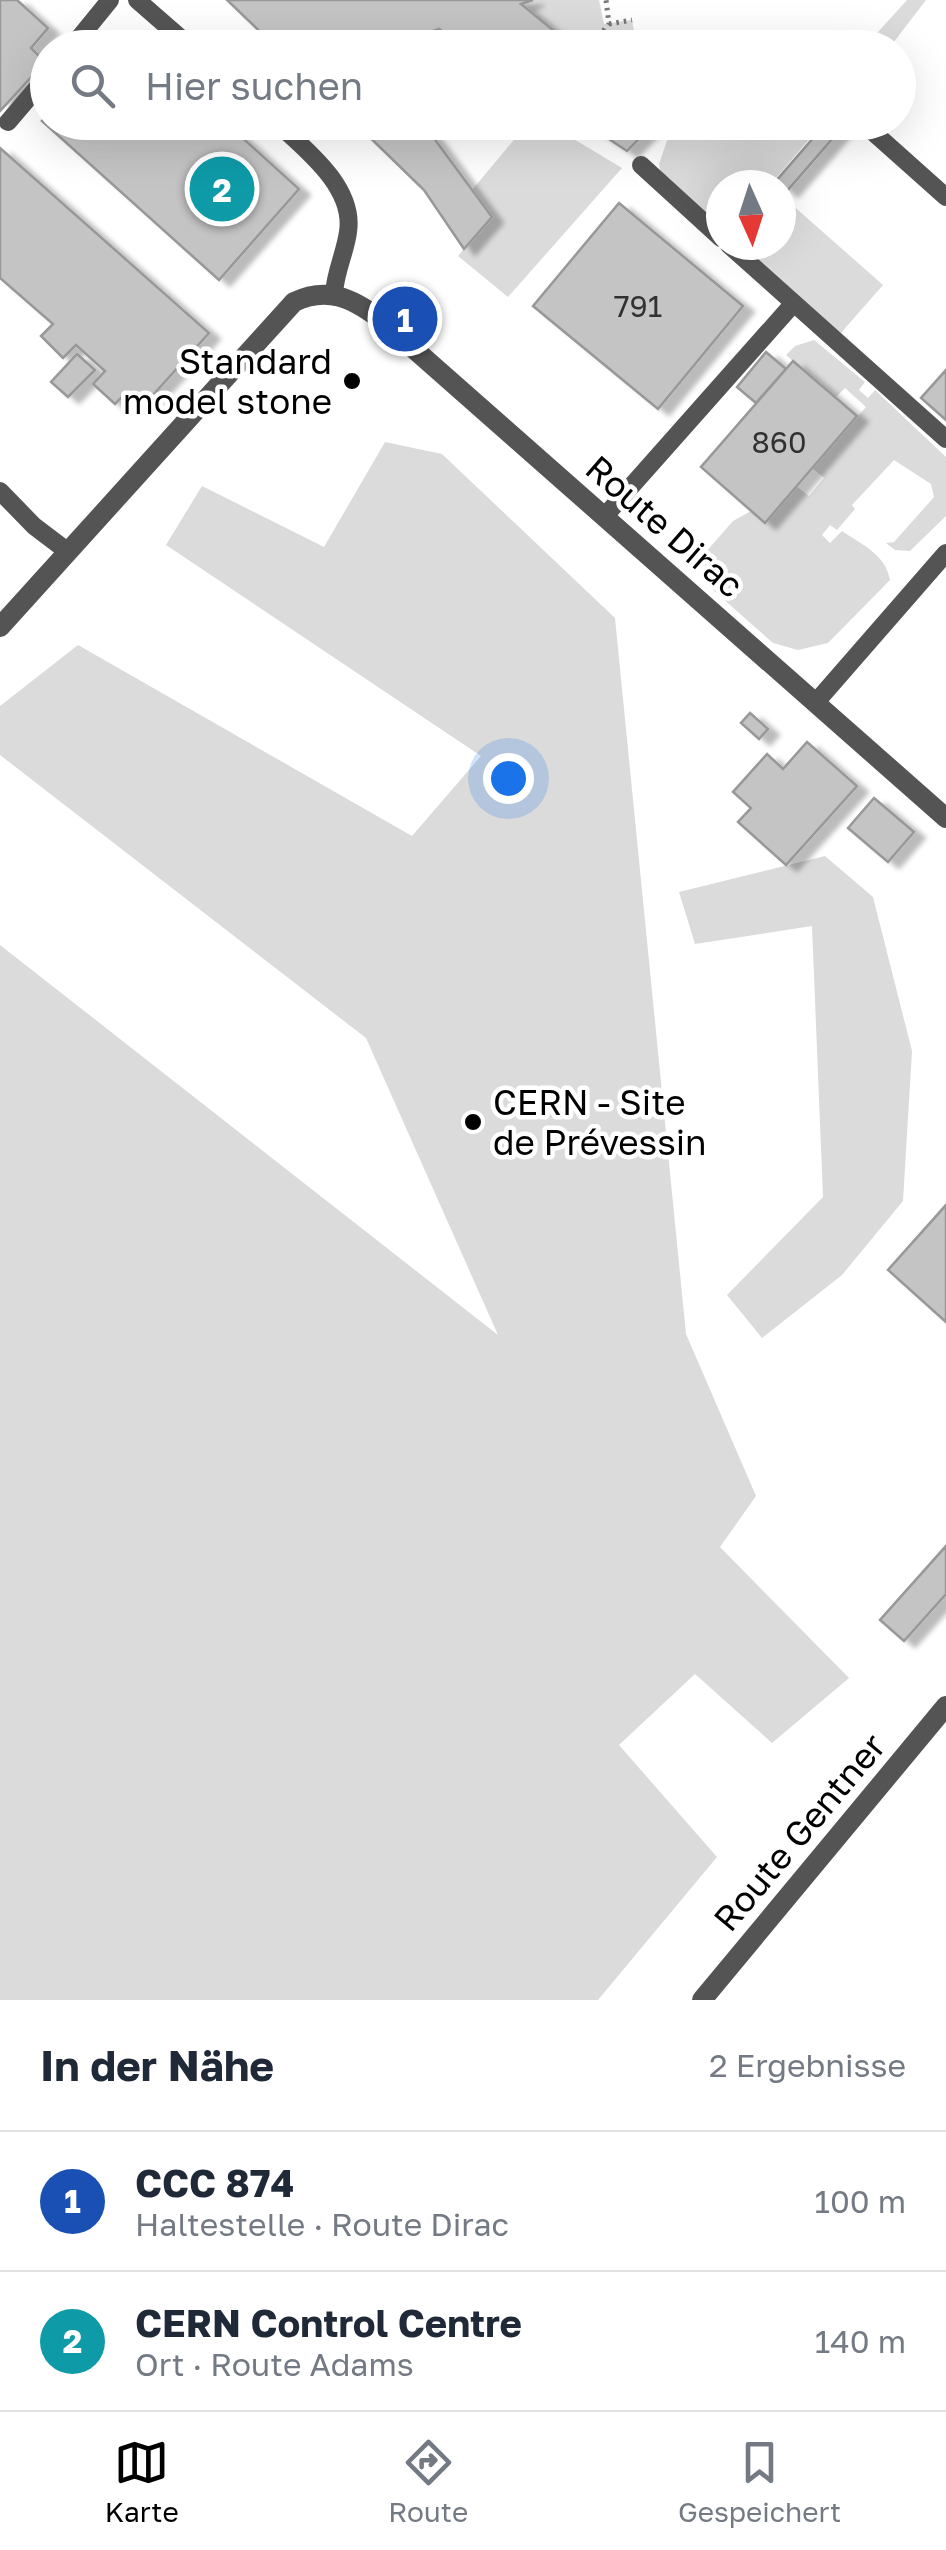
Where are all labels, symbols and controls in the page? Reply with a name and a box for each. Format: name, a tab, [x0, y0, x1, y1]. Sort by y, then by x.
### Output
search box	[30, 30, 916, 140]
icon: search	[65, 58, 120, 113]
text: Hier suchen	[145, 63, 363, 108]
pin: 2	[190, 152, 254, 226]
north arrow	[706, 170, 796, 260]
pin: 1	[372, 282, 438, 356]
house number: 791	[614, 288, 662, 324]
place label: Standard model stone	[123, 340, 332, 422]
marker: Standard model stone	[341, 370, 363, 392]
house number: 860	[751, 424, 807, 460]
street label: Route Dirac	[578, 446, 752, 606]
your location	[483, 753, 534, 804]
place label: CERN - Site de Prévessin	[493, 1081, 707, 1163]
marker: CERN - Site de Prévessin	[462, 1111, 484, 1133]
street label: Route Gentner	[704, 1725, 894, 1939]
text: In der Nähe	[40, 2040, 274, 2090]
text: 2 Ergebnisse	[709, 2046, 906, 2084]
text: CCC 874	[135, 2160, 294, 2205]
text: 1	[64, 2182, 81, 2220]
text: 100 m	[814, 2182, 906, 2220]
text: Haltestelle · Route Dirac	[135, 2205, 509, 2243]
text: CERN Control Centre	[135, 2300, 522, 2345]
text: 2	[63, 2322, 82, 2360]
text: 140 m	[815, 2322, 906, 2360]
text: Ort · Route Adams	[135, 2345, 414, 2383]
tab: Karte	[105, 2435, 179, 2528]
tab: Route	[388, 2435, 468, 2528]
tab: Gespeichert	[678, 2435, 841, 2528]

